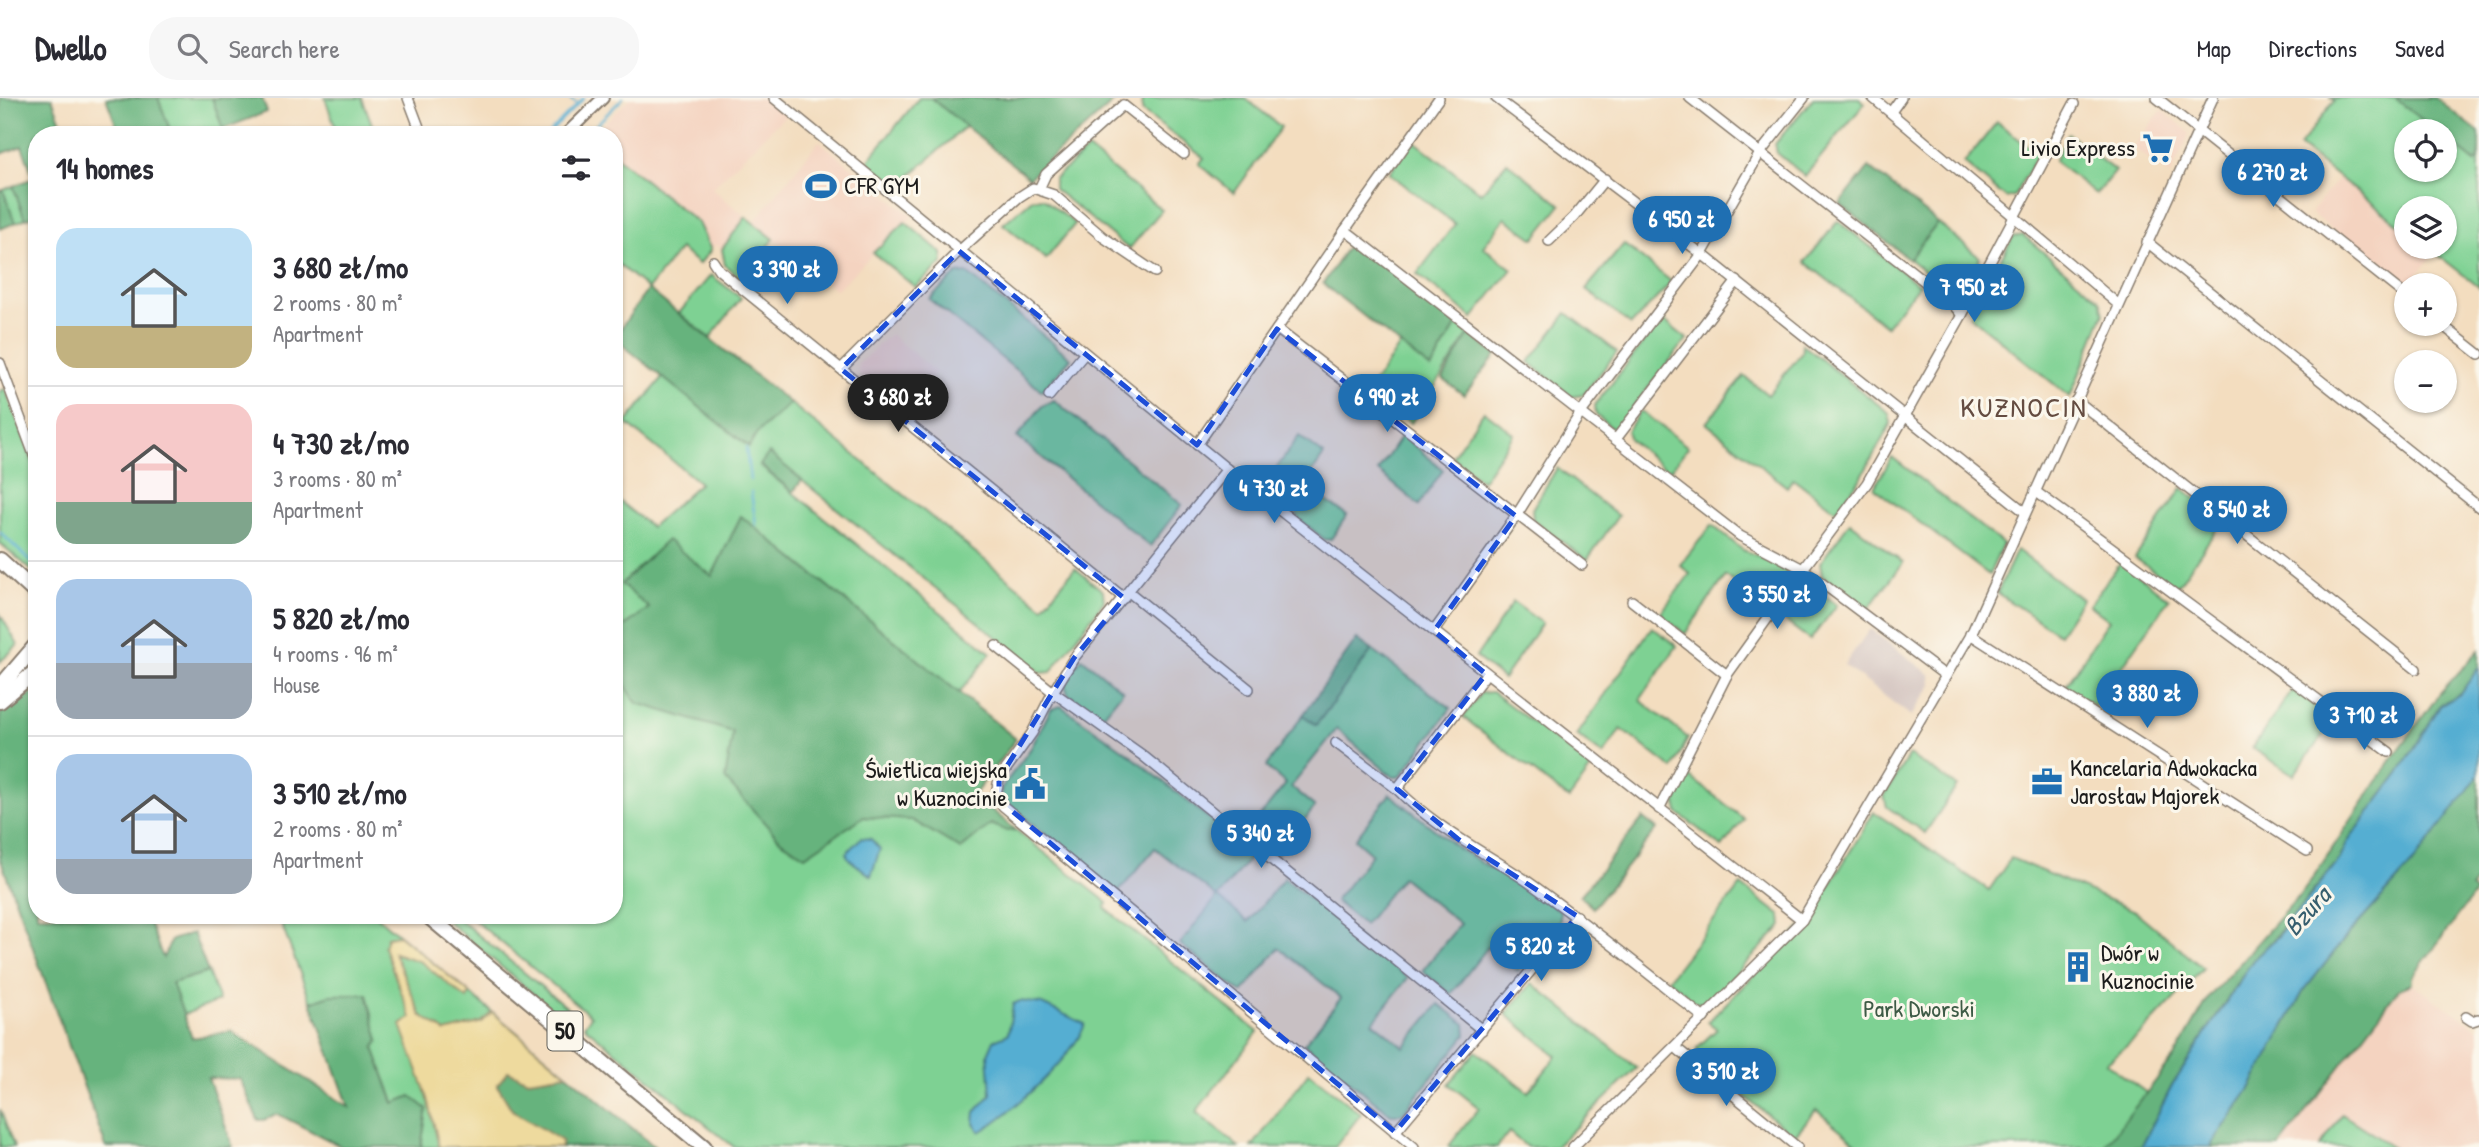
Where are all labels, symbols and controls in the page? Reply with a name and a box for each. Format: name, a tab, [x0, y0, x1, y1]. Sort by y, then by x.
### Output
search box	[149, 17, 639, 80]
text: Dwello	[35, 26, 107, 70]
icon: search	[173, 29, 211, 67]
text: Search here	[229, 31, 340, 66]
text: Map	[2197, 32, 2231, 64]
text: Directions	[2269, 32, 2357, 64]
text: Saved	[2395, 32, 2444, 64]
map controls	[2394, 119, 2457, 413]
button: locate	[2394, 119, 2457, 182]
place label: Livio Express	[2022, 131, 2135, 163]
supermarket icon: Livio Express	[2141, 131, 2175, 165]
text: 14 homes	[56, 148, 154, 188]
icon: filters	[557, 149, 595, 187]
pin: 6 270 zł	[2201, 150, 2345, 209]
text: 6 270 zł	[2238, 156, 2308, 187]
sports icon: CFR GYM	[804, 169, 838, 203]
place label: CFR GYM	[844, 169, 919, 201]
button: layers	[2394, 196, 2457, 259]
pin: 6 950 zł	[1610, 197, 1754, 256]
text: 6 950 zł	[1649, 203, 1715, 234]
pin: 3 390 zł	[715, 246, 859, 306]
text: 3 680 zł/mo	[273, 247, 408, 287]
text: 3 390 zł	[753, 253, 821, 284]
icon: home	[112, 256, 196, 340]
pin: 7 950 zł	[1902, 264, 2046, 324]
text: 7 950 zł	[1939, 271, 2009, 302]
button: +	[2394, 273, 2457, 336]
text: 2 rooms · 80 m²	[273, 287, 403, 318]
text: Apartment	[273, 318, 363, 349]
button: −	[2394, 350, 2457, 413]
pin: 3 680 zł	[826, 374, 970, 434]
pin: 6 990 zł	[1315, 374, 1459, 434]
text: 3 680 zł	[864, 381, 932, 412]
text: 6 990 zł	[1354, 381, 1420, 412]
district label: KUZNOCIN	[1960, 388, 2088, 426]
text: 4 730 zł/mo	[273, 423, 409, 463]
icon: home	[112, 432, 196, 516]
text: 3 rooms · 80 m²	[273, 463, 402, 494]
pin: 4 730 zł	[1202, 466, 1346, 525]
text: 4 730 zł	[1239, 472, 1309, 503]
pin: 8 540 zł	[2165, 486, 2309, 546]
text: 8 540 zł	[2203, 493, 2271, 524]
text: Apartment	[273, 494, 363, 525]
pin: 3 550 zł	[1705, 572, 1849, 631]
text: 3 550 zł	[1742, 578, 1812, 609]
text: 5 820 zł/mo	[273, 598, 409, 638]
icon: home	[112, 607, 196, 691]
text: 4 rooms · 96 m²	[273, 638, 398, 669]
text: House	[273, 669, 320, 700]
pin: 3 880 zł	[2075, 670, 2219, 730]
text: 3 880 zł	[2112, 677, 2182, 708]
pin: 3 710 zł	[2292, 692, 2436, 752]
text: 3 710 zł	[2329, 699, 2399, 730]
place label: Kancelaria Adwokacka Jarosław Majorek	[2070, 751, 2257, 811]
place label: Świetlica wiejska w Kuznocinie	[865, 753, 1007, 813]
office icon: Kancelaria Adwokacka Jarosław Majorek	[2030, 765, 2064, 799]
public building icon: Świetlica wiejska w Kuznocinie	[1013, 767, 1047, 801]
text: 3 510 zł/mo	[273, 773, 407, 813]
icon: home	[112, 782, 196, 866]
pin: 5 340 zł	[1189, 810, 1333, 870]
text: 2 rooms · 80 m²	[273, 813, 403, 844]
text: 5 340 zł	[1227, 817, 1295, 848]
text: Apartment	[273, 844, 363, 875]
water label: Bzura	[2275, 876, 2340, 943]
pin: 5 820 zł	[1469, 924, 1613, 983]
text: 5 820 zł	[1506, 930, 1576, 961]
place label: Dwór w Kuznocinie	[2101, 936, 2195, 996]
building icon: Dwór w Kuznocinie	[2061, 950, 2095, 984]
park label: Park Dworski	[1863, 992, 1975, 1024]
road number: 50	[548, 1012, 582, 1050]
pin: 3 510 zł	[1654, 1048, 1798, 1108]
text: 3 510 zł	[1692, 1055, 1760, 1086]

